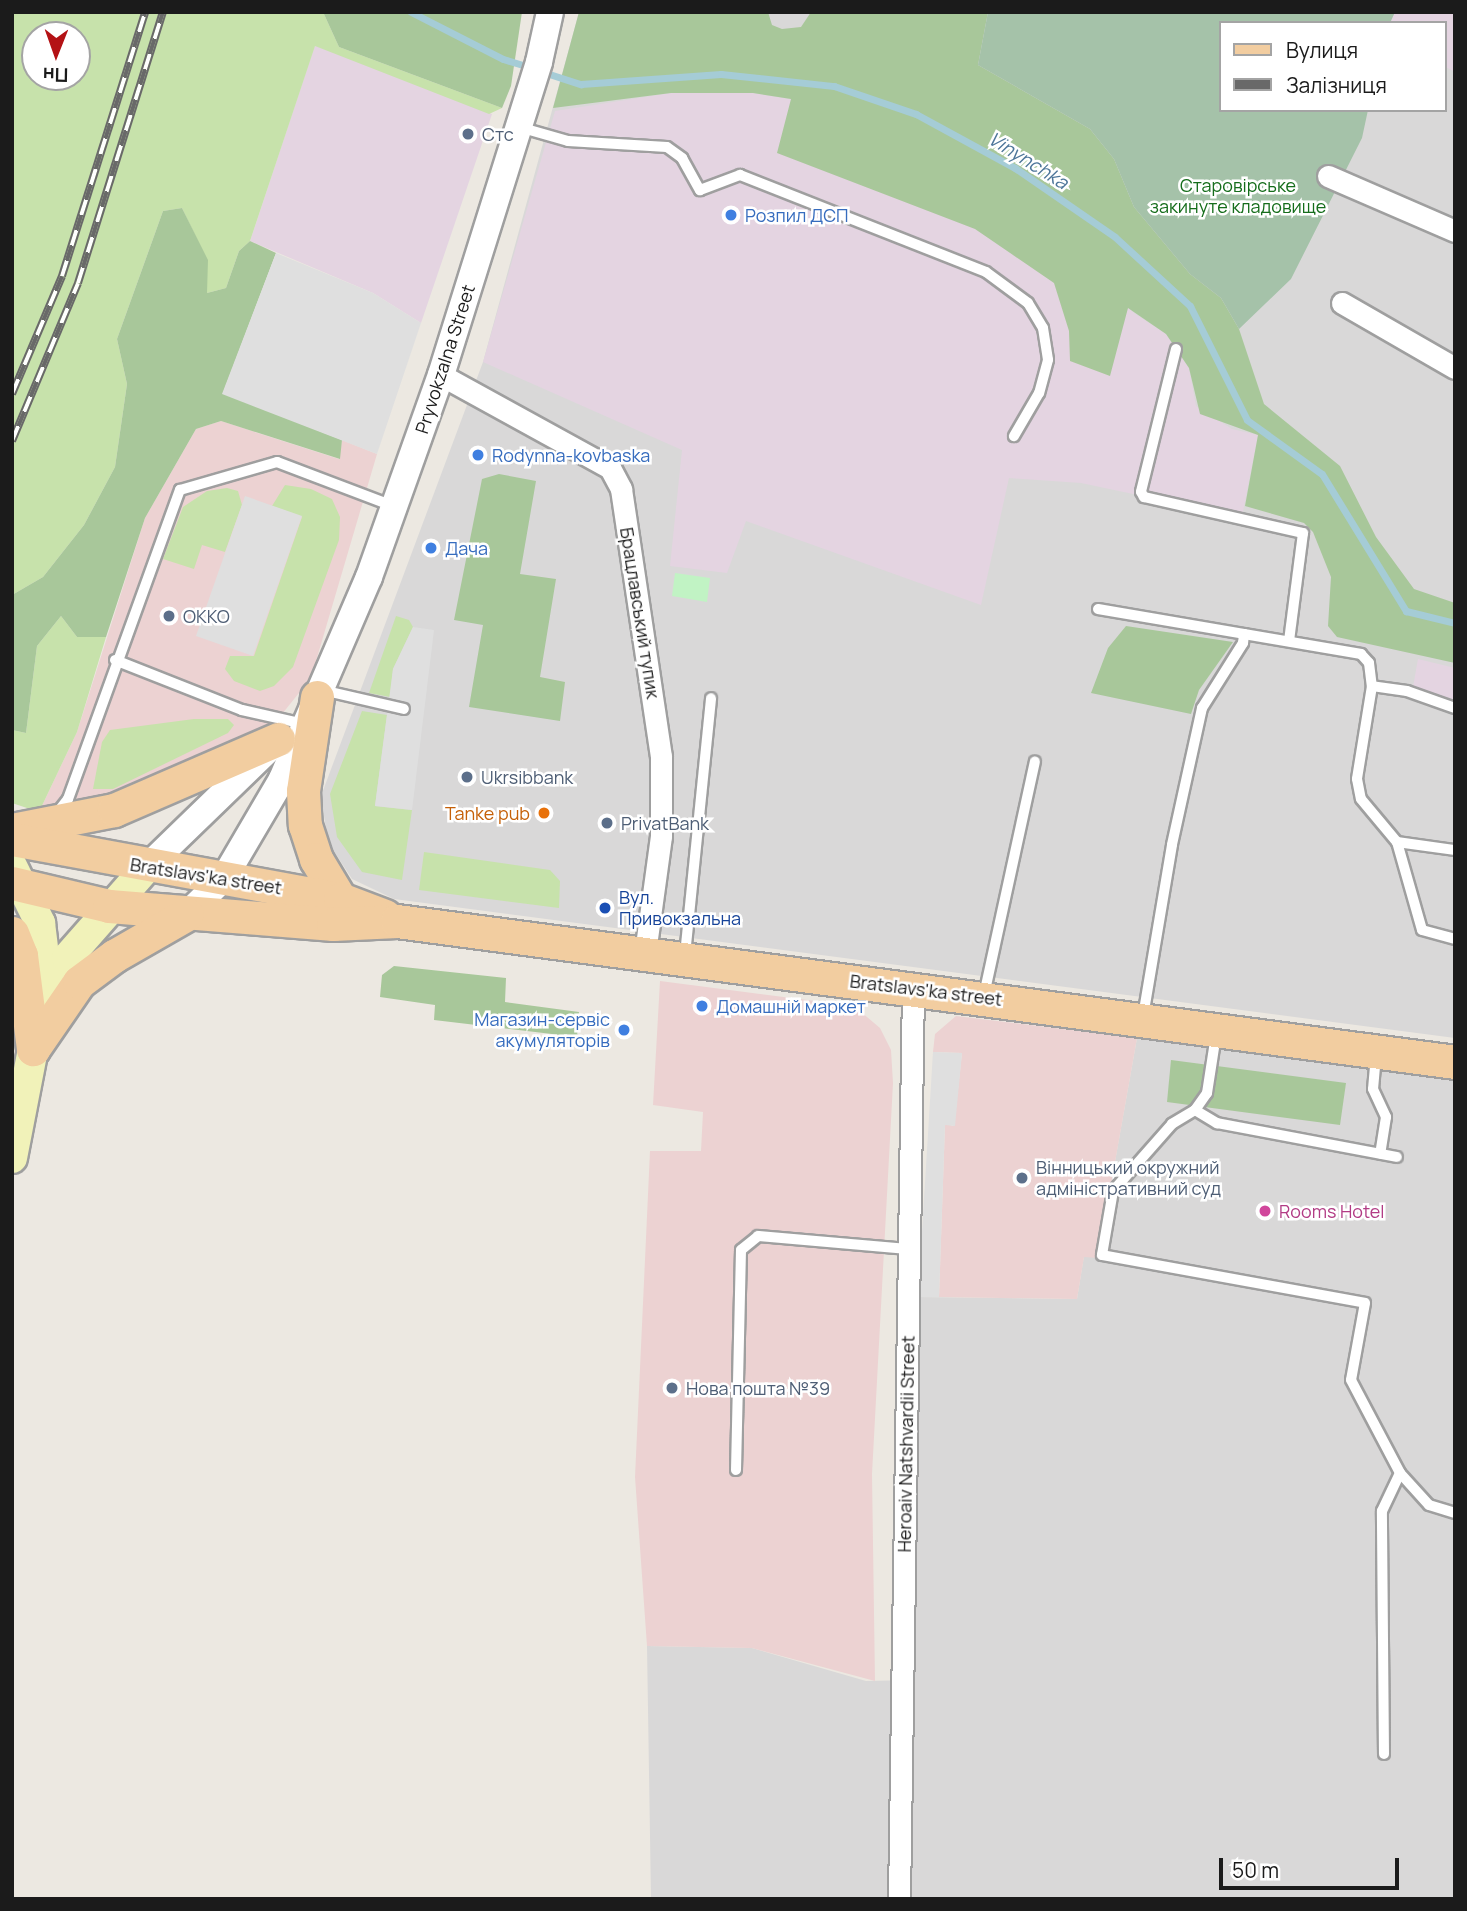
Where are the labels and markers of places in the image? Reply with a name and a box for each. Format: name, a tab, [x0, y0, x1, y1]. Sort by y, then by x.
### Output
place label: Стс	[482, 123, 514, 145]
marker: Стс	[460, 126, 476, 142]
place label: Розпил ДСП	[745, 204, 848, 226]
marker: Розпил ДСП	[723, 207, 739, 223]
place label: Rodynna-kovbaska	[492, 444, 650, 466]
marker: Rodynna-kovbaska	[470, 447, 486, 463]
place label: Дача	[445, 537, 488, 559]
marker: Дача	[423, 540, 439, 556]
place label: OKKO	[183, 605, 230, 627]
marker: OKKO	[161, 608, 177, 624]
place label: Ukrsibbank	[481, 766, 573, 788]
marker: Ukrsibbank	[459, 769, 475, 785]
place label: Tanke pub	[445, 802, 530, 824]
marker: Tanke pub	[536, 805, 552, 821]
place label: PrivatBank	[621, 812, 709, 834]
marker: PrivatBank	[599, 815, 615, 831]
place label: Вул. Привокзальна	[619, 887, 741, 930]
marker: Вул. Привокзальна	[597, 900, 613, 916]
place label: Домашній маркет	[716, 995, 866, 1017]
marker: Домашній маркет	[694, 998, 710, 1014]
place label: Магазин-сервіс акумуляторів	[474, 1009, 610, 1052]
marker: Магазин-сервіс акумуляторів	[616, 1022, 632, 1038]
place label: Вінницький окружний адміністративний суд	[1036, 1157, 1221, 1200]
marker: Вінницький окружний адміністративний суд	[1014, 1170, 1030, 1186]
place label: Rooms Hotel	[1279, 1200, 1384, 1222]
marker: Rooms Hotel	[1257, 1203, 1273, 1219]
place label: Нова пошта №39	[686, 1377, 830, 1399]
marker: Нова пошта №39	[664, 1380, 680, 1396]

